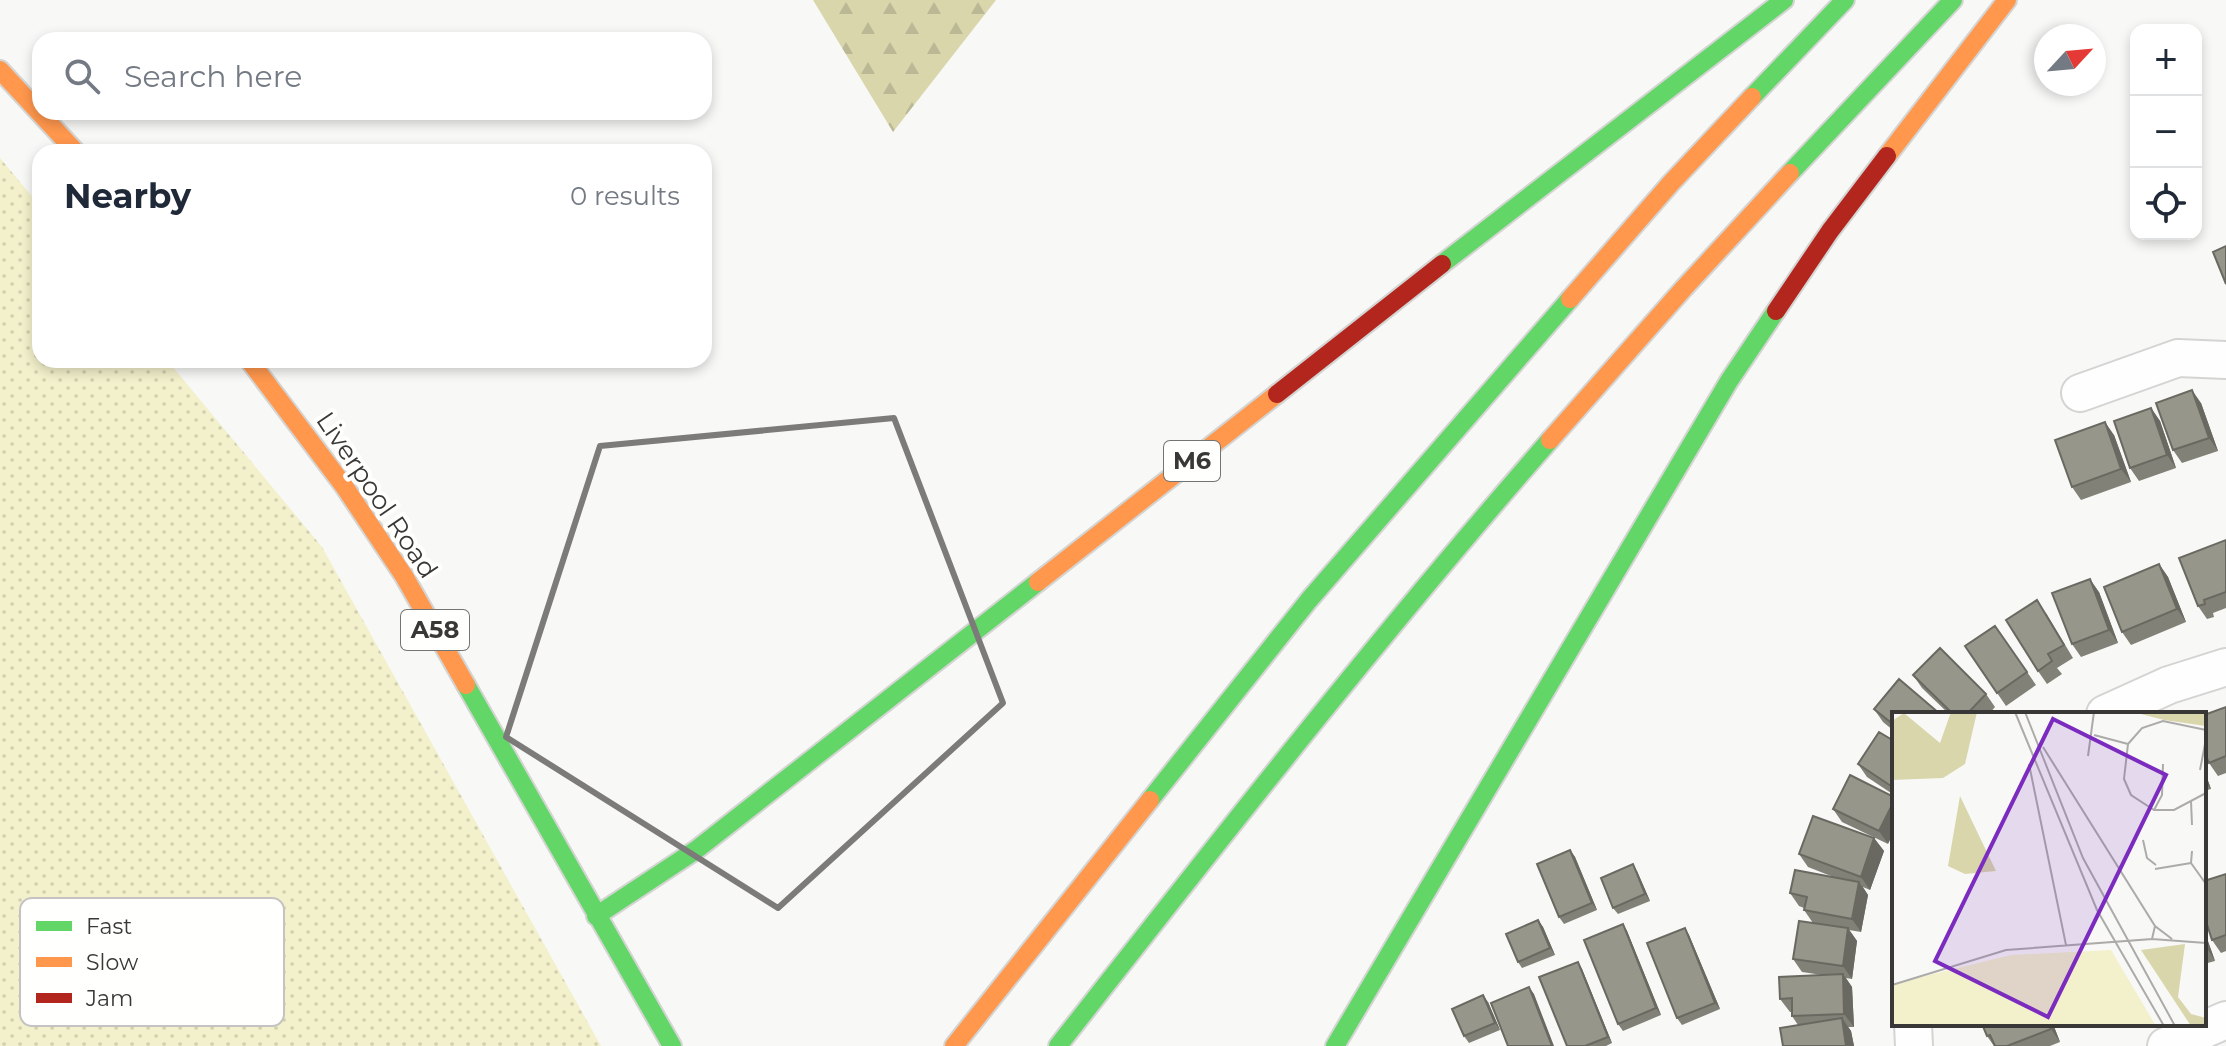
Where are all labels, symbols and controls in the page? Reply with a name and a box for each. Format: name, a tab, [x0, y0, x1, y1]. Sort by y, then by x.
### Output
north arrow	[2034, 24, 2106, 96]
map controls	[2130, 24, 2202, 240]
button: +	[2130, 24, 2202, 96]
search box	[32, 32, 712, 120]
icon: search	[60, 54, 104, 98]
text: Search here	[124, 58, 302, 95]
button: −	[2130, 96, 2202, 168]
button: locate	[2130, 168, 2202, 240]
text: Nearby	[64, 175, 191, 217]
text: 0 results	[570, 180, 680, 212]
street label: Liverpool Road	[310, 406, 444, 584]
road number: M6	[1164, 441, 1220, 481]
road number: A58	[401, 610, 469, 650]
inset map	[1892, 712, 2206, 1026]
legend	[20, 898, 284, 1026]
text: Fast	[86, 913, 132, 940]
text: Slow	[86, 949, 139, 976]
text: Jam	[85, 985, 133, 1012]

